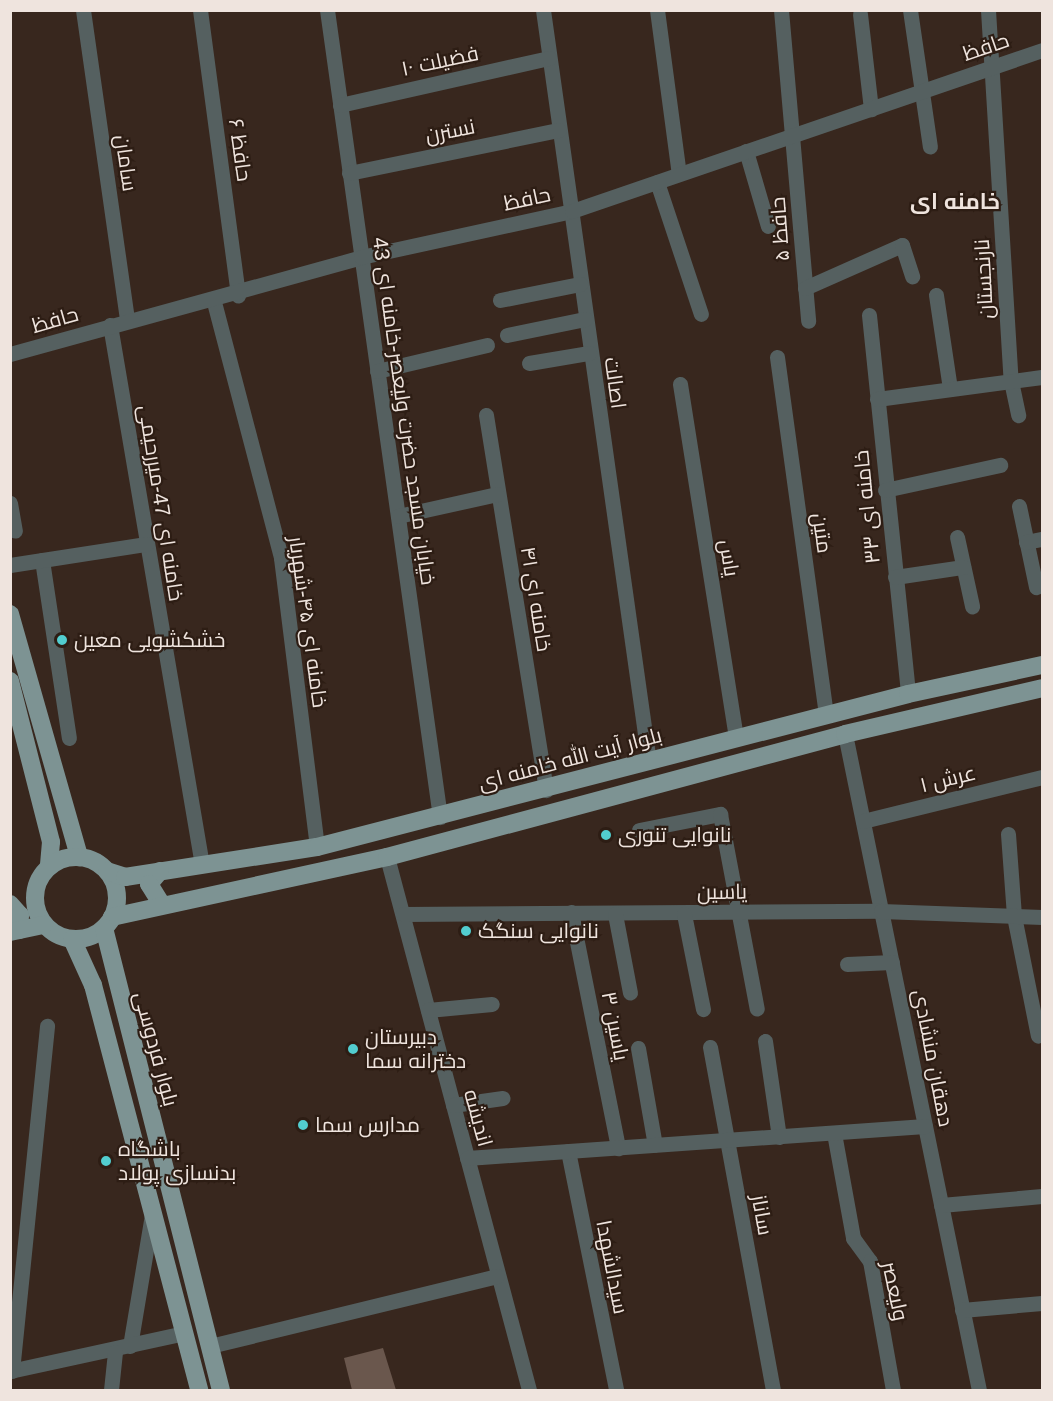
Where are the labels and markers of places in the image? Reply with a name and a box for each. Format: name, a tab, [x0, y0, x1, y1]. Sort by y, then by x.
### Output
place label: خشکشویی معین	[74, 627, 225, 653]
marker: خشکشویی معین	[55, 633, 69, 647]
place label: نانوایی تنوری	[618, 822, 731, 848]
marker: نانوایی تنوری	[599, 828, 613, 842]
place label: نانوایی سنگک	[478, 918, 599, 944]
marker: نانوایی سنگک	[459, 924, 473, 938]
place label: دبیرستان دخترانه سما	[365, 1024, 466, 1074]
marker: دبیرستان دخترانه سما	[346, 1042, 360, 1056]
place label: مدارس سما	[315, 1112, 420, 1138]
marker: مدارس سما	[296, 1118, 310, 1132]
place label: باشگاه بدنسازی پولاد	[118, 1136, 236, 1186]
marker: باشگاه بدنسازی پولاد	[99, 1154, 113, 1168]

